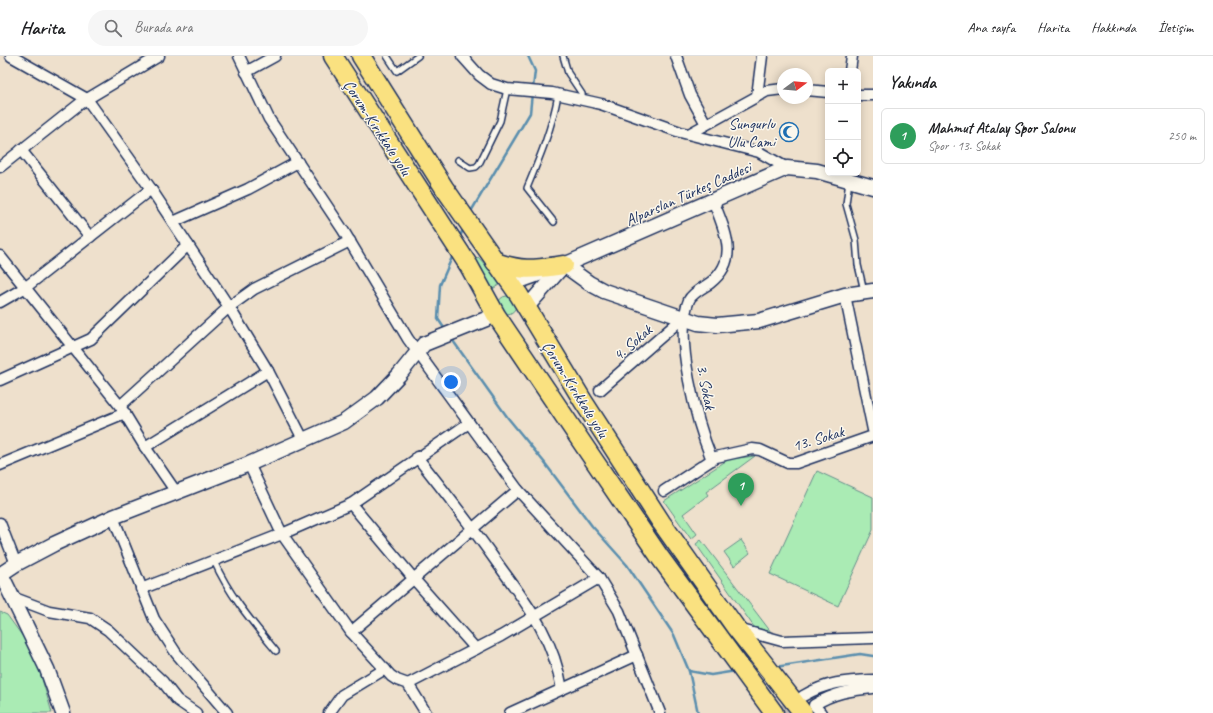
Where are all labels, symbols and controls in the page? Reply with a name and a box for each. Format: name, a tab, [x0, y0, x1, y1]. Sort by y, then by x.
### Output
search box	[88, 10, 368, 46]
text: Harita	[20, 16, 64, 40]
icon: search	[102, 17, 124, 39]
text: Burada ara	[134, 18, 193, 37]
text: Ana sayfa	[968, 19, 1015, 36]
text: Harita	[1037, 19, 1069, 36]
text: Hakkında	[1091, 19, 1136, 36]
text: İletişim	[1158, 19, 1193, 36]
north arrow	[777, 68, 813, 104]
map controls	[825, 68, 861, 176]
button: +	[825, 68, 861, 104]
text: Yakında	[889, 72, 936, 93]
street label: Çorum-Kırıkkale yolu	[339, 76, 416, 180]
button: −	[825, 104, 861, 140]
place label: Sungurlu Ulu Cami	[728, 114, 777, 152]
text: Mahmut Atalay Spor Salonu	[928, 119, 1075, 138]
mosque icon: Sungurlu Ulu Cami	[778, 121, 800, 143]
text: 1	[900, 128, 906, 144]
text: 250 m	[1168, 128, 1196, 144]
text: Spor · 13. Sokak	[928, 138, 1000, 154]
button: locate	[825, 140, 861, 176]
street label: Alparslan Türkeş Caddesi	[623, 156, 756, 231]
street label: 4. Sokak	[609, 319, 657, 365]
street label: Çorum-Kırıkkale yolu	[538, 338, 613, 442]
street label: 3. Sokak	[692, 363, 720, 413]
your location	[441, 372, 461, 392]
street label: 13. Sokak	[790, 421, 848, 456]
pin: 1	[728, 473, 754, 506]

